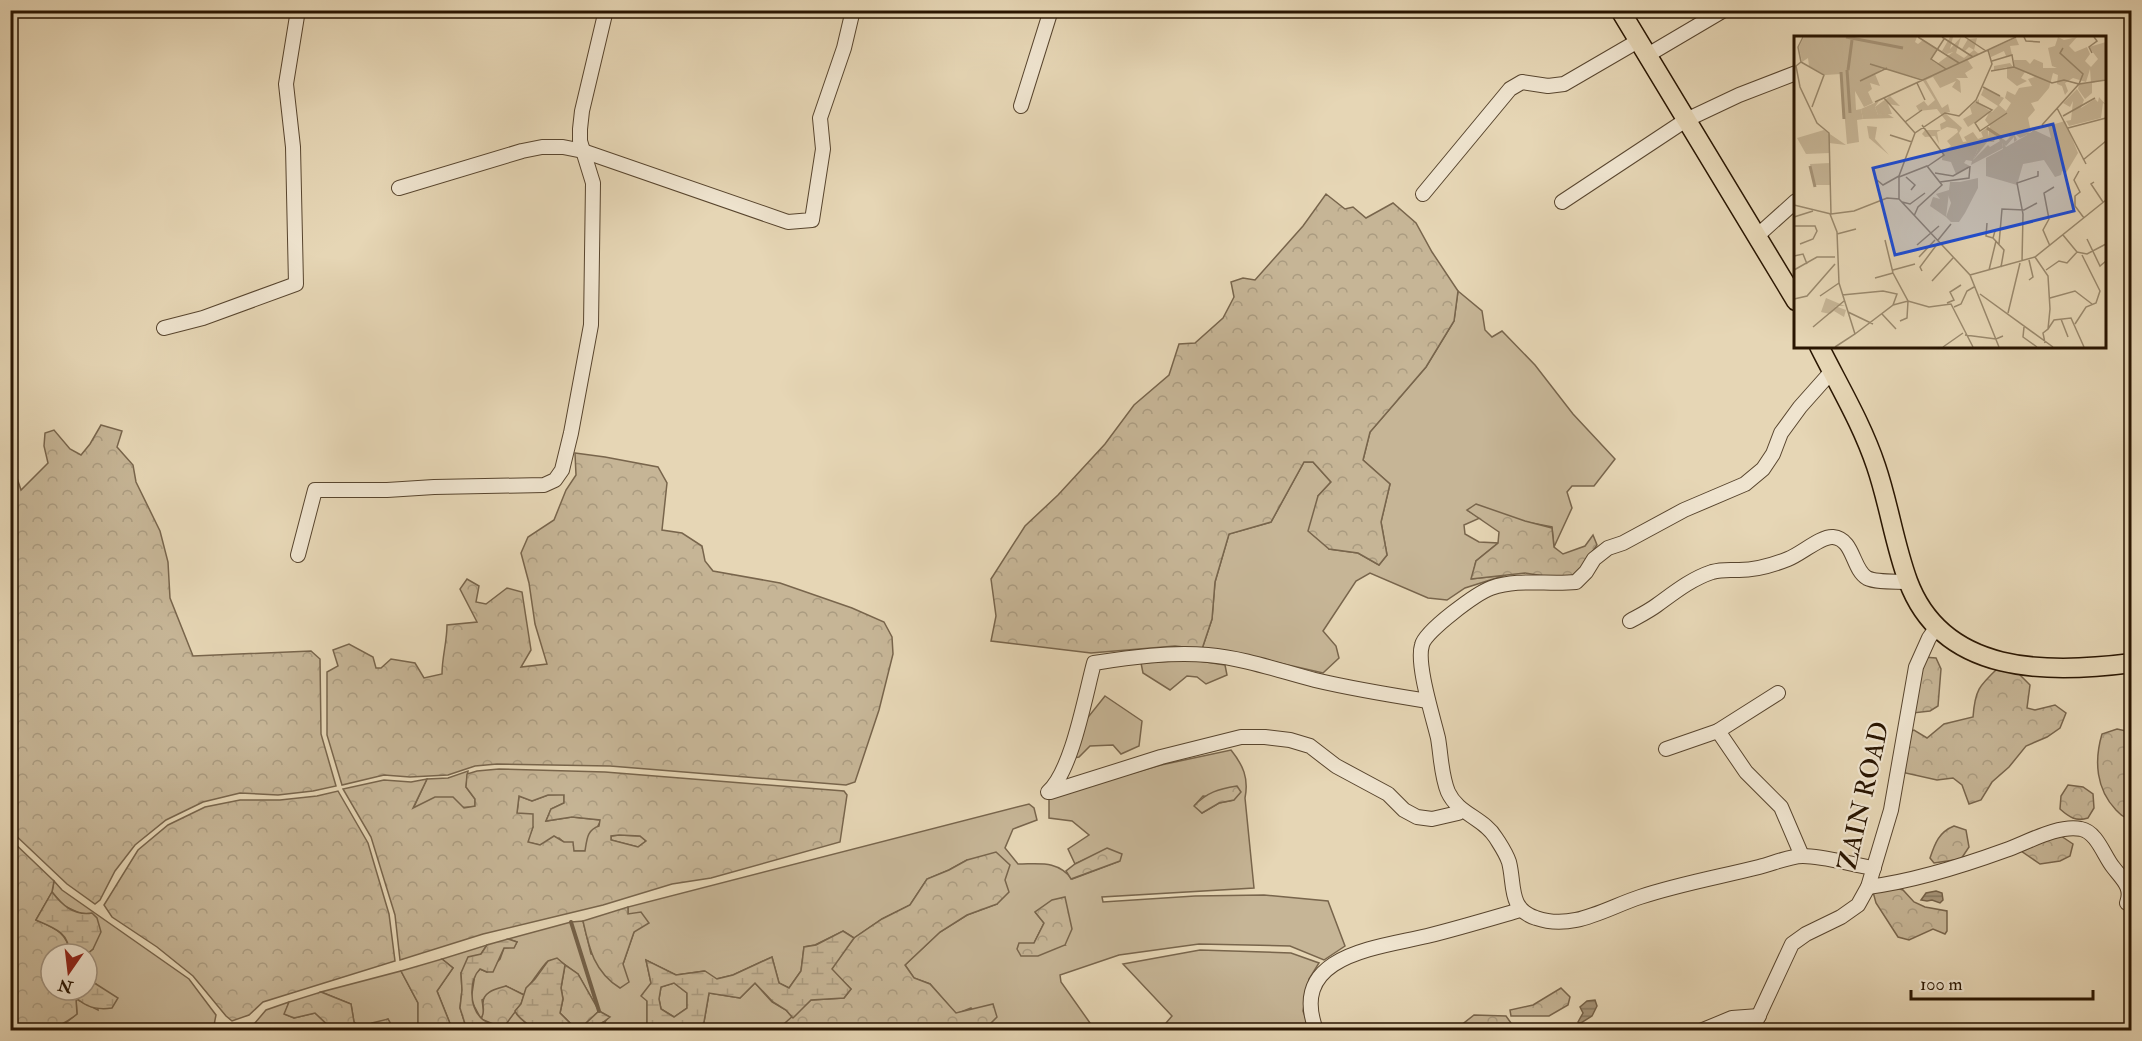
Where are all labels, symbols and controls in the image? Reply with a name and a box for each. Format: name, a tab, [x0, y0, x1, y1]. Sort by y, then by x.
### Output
inset map	[1794, 36, 2106, 348]
street label: ZAIN ROAD	[1831, 718, 1897, 874]
north arrow	[39, 942, 99, 1002]
scale bar	[1911, 963, 2092, 1001]
text: 100 m	[1920, 973, 1963, 996]
text: N	[56, 974, 76, 997]

